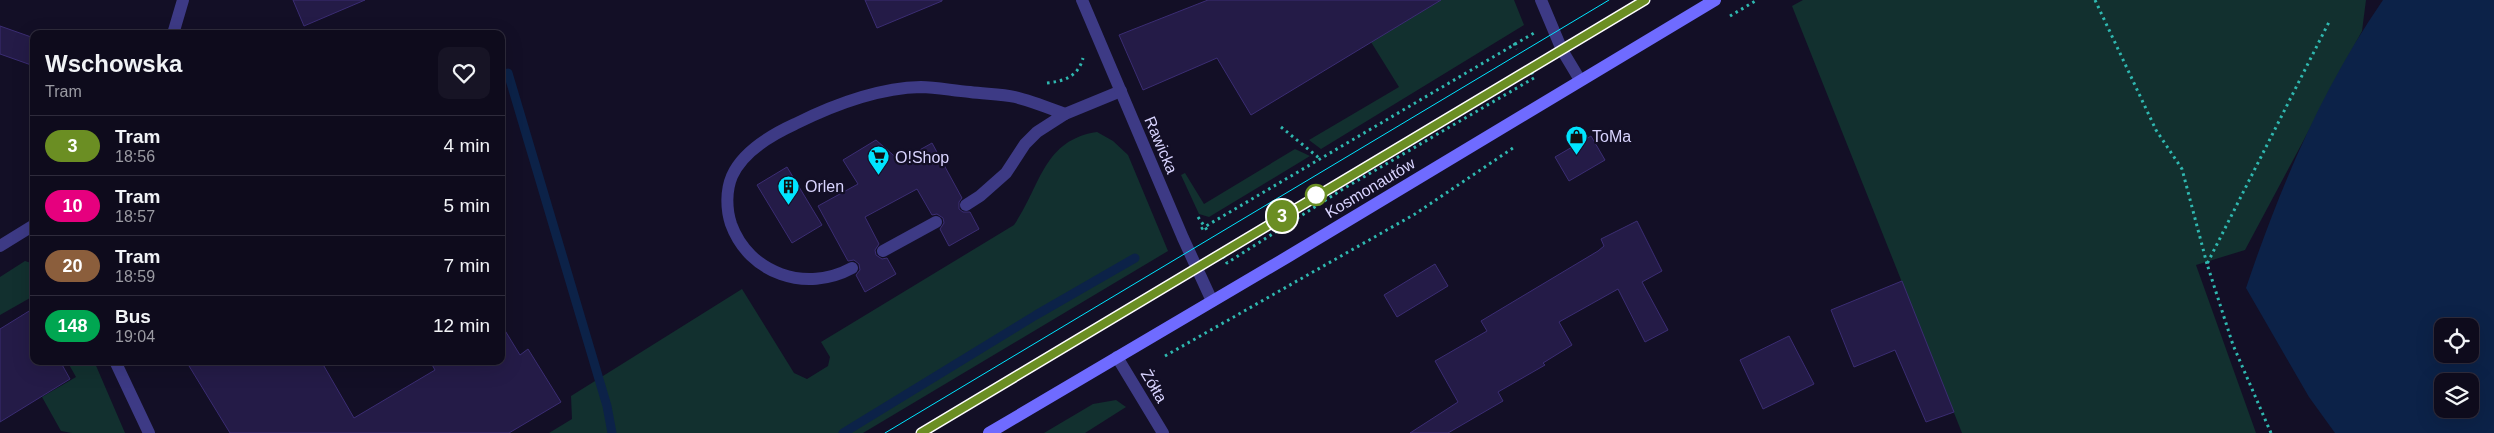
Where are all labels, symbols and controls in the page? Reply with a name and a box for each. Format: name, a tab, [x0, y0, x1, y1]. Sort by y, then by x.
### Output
button: heart	[438, 47, 490, 99]
text: Wschowska	[45, 50, 182, 77]
text: Tram	[45, 83, 82, 100]
street label: Rawicka	[1141, 114, 1181, 176]
shop icon: ToMa	[1564, 124, 1588, 155]
text: Tram	[115, 126, 160, 147]
place label: ToMa	[1592, 128, 1631, 145]
text: 4 min	[444, 135, 490, 156]
text: 3	[67, 136, 78, 156]
supermarket icon: O!Shop	[867, 145, 891, 176]
text: 18:56	[115, 148, 155, 165]
place label: O!Shop	[895, 149, 949, 166]
street label: Kosmonautów	[1322, 154, 1418, 221]
building icon: Orlen	[777, 174, 801, 205]
place label: Orlen	[805, 178, 844, 195]
unlabelled marker	[1305, 184, 1327, 206]
text: Tram	[115, 186, 160, 207]
text: 5 min	[444, 195, 490, 216]
text: 10	[62, 196, 83, 216]
line badge: 3	[1266, 200, 1298, 232]
text: 3	[1277, 206, 1287, 226]
text: 18:57	[115, 208, 155, 225]
text: Tram	[115, 246, 160, 267]
text: 7 min	[444, 255, 490, 276]
text: 20	[62, 256, 83, 276]
text: 18:59	[115, 268, 155, 285]
text: Bus	[115, 306, 151, 327]
text: 12 min	[433, 315, 490, 336]
text: 148	[57, 316, 88, 336]
map controls	[2434, 318, 2479, 418]
button: locate	[2434, 318, 2479, 363]
text: 19:04	[115, 328, 155, 345]
street label: Żółta	[1138, 366, 1171, 406]
button: layers	[2434, 373, 2479, 418]

